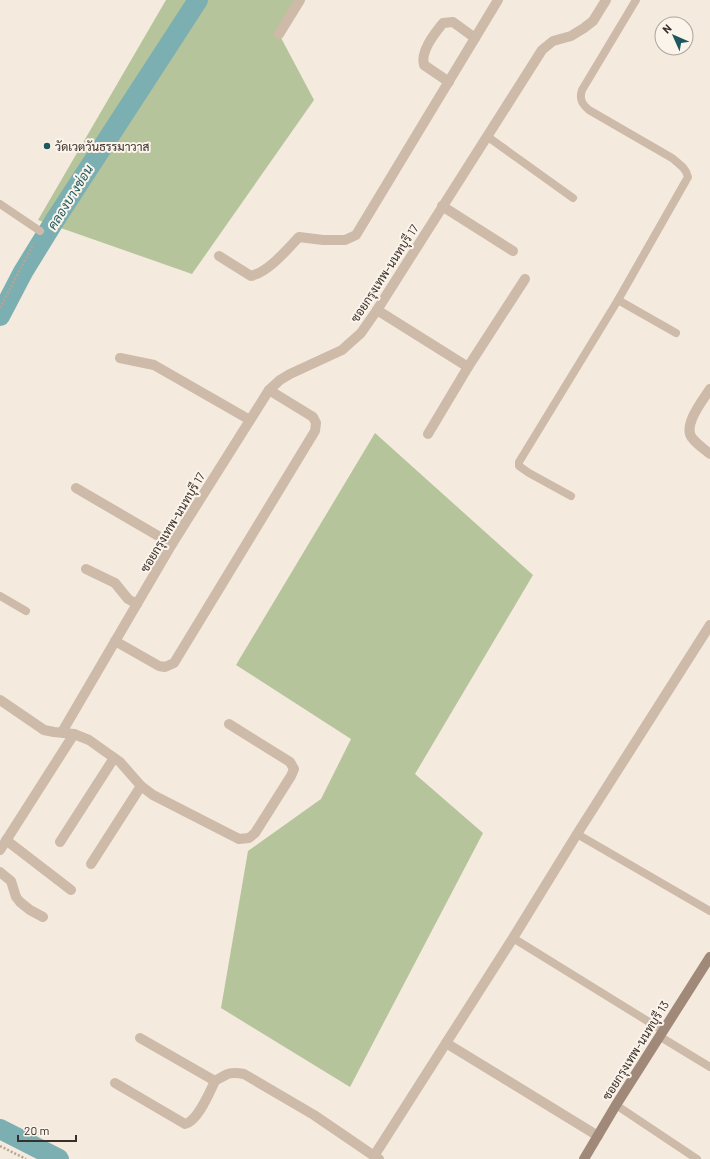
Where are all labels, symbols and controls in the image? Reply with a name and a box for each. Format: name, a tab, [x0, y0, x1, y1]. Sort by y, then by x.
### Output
north arrow	[654, 16, 694, 56]
text: N	[659, 21, 674, 36]
place label: วัดเวตวันธรรมาวาส	[55, 139, 149, 153]
marker: วัดเวตวันธรรมาวาส	[42, 141, 52, 151]
water label: คลองบางซ่อน	[44, 161, 97, 232]
street label: ซอยกรุงเทพ-นนทบุรี 17	[347, 221, 423, 326]
street label: ซอยกรุงเทพ-นนทบุรี 17	[137, 470, 210, 576]
street label: ซอยกรุงเทพ-นนทบุรี 13	[599, 998, 674, 1104]
scale bar	[18, 1117, 76, 1143]
text: 20 m	[24, 1123, 50, 1137]

